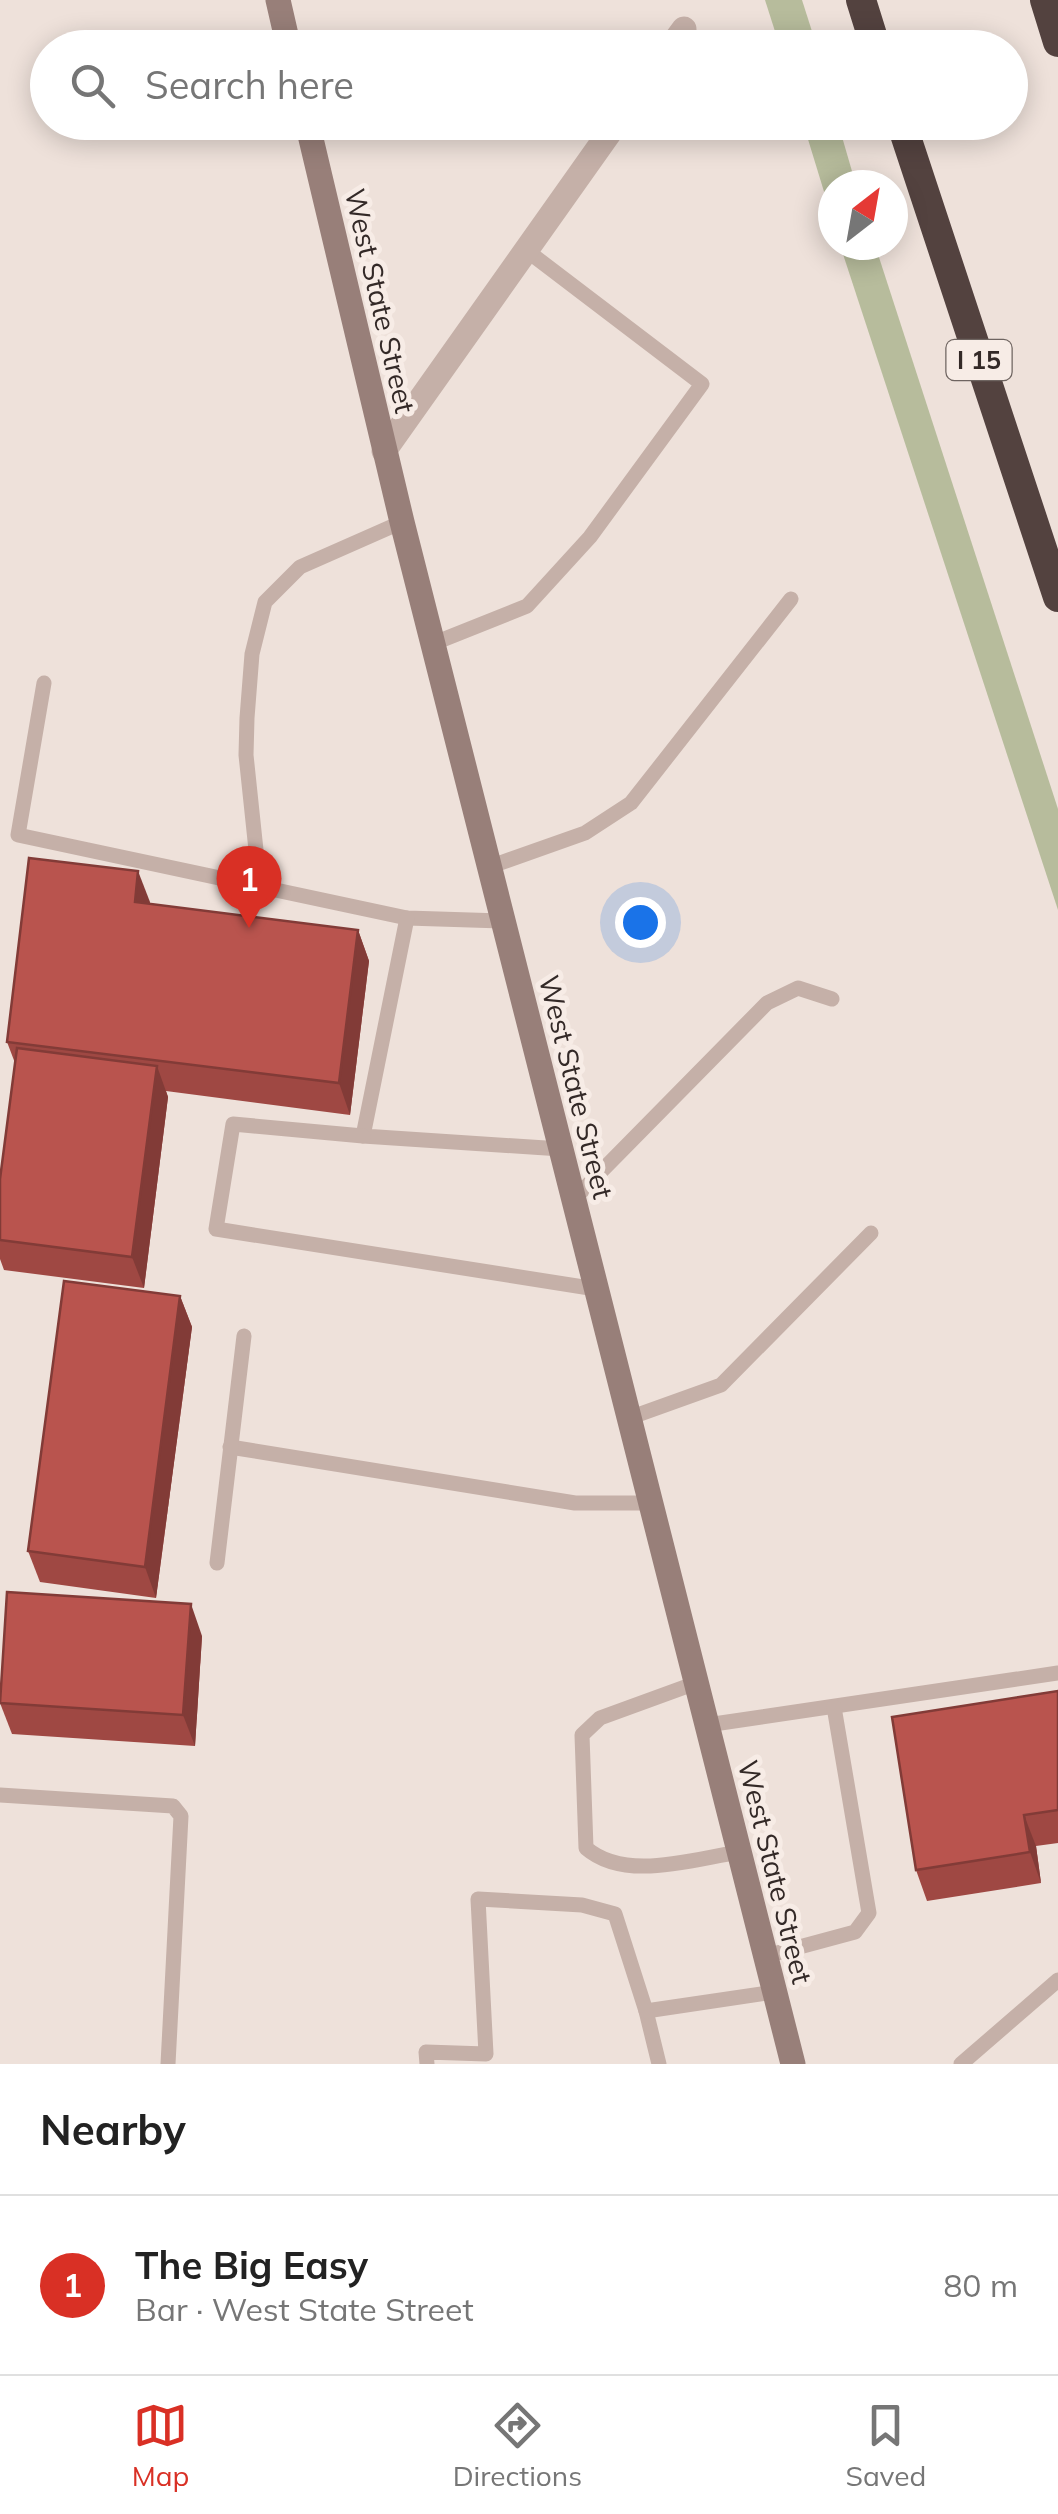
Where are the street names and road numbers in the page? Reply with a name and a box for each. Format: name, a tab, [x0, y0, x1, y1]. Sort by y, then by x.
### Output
street label: West State Street	[338, 185, 423, 417]
road number: I 15	[946, 340, 1012, 380]
street label: West State Street	[532, 971, 621, 1203]
street label: West State Street	[731, 1756, 820, 1988]

